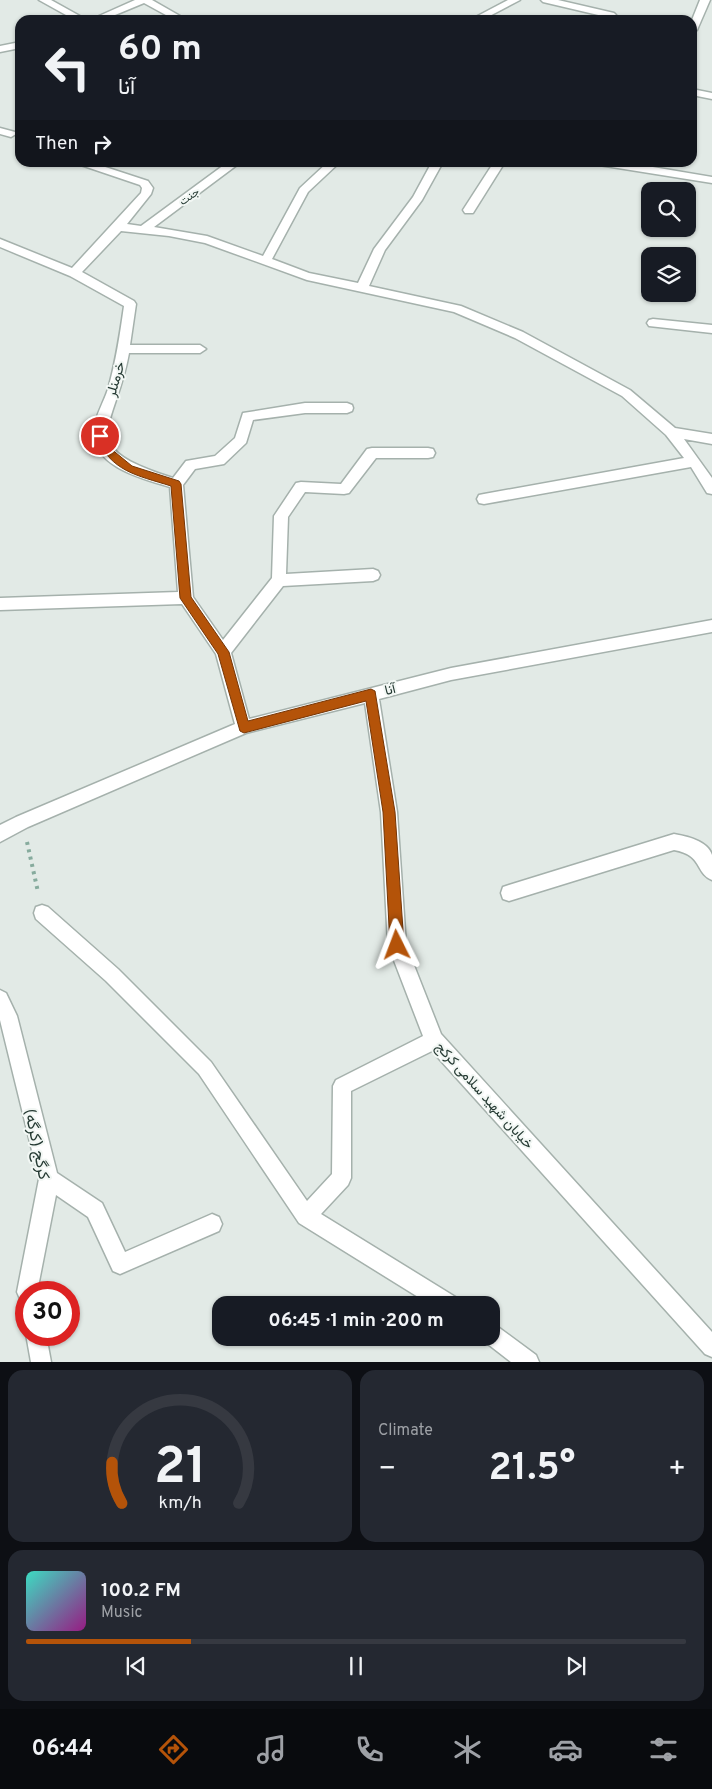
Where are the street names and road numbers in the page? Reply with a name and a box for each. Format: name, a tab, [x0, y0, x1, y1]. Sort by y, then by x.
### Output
street label: جنت	[177, 185, 202, 209]
street label: خرمنلر	[103, 360, 130, 400]
street label: آنا	[383, 680, 399, 700]
street label: خیابان شهید سلامی کرکج	[431, 1039, 536, 1154]
street label: کرگج (کرگه)	[19, 1107, 53, 1182]

